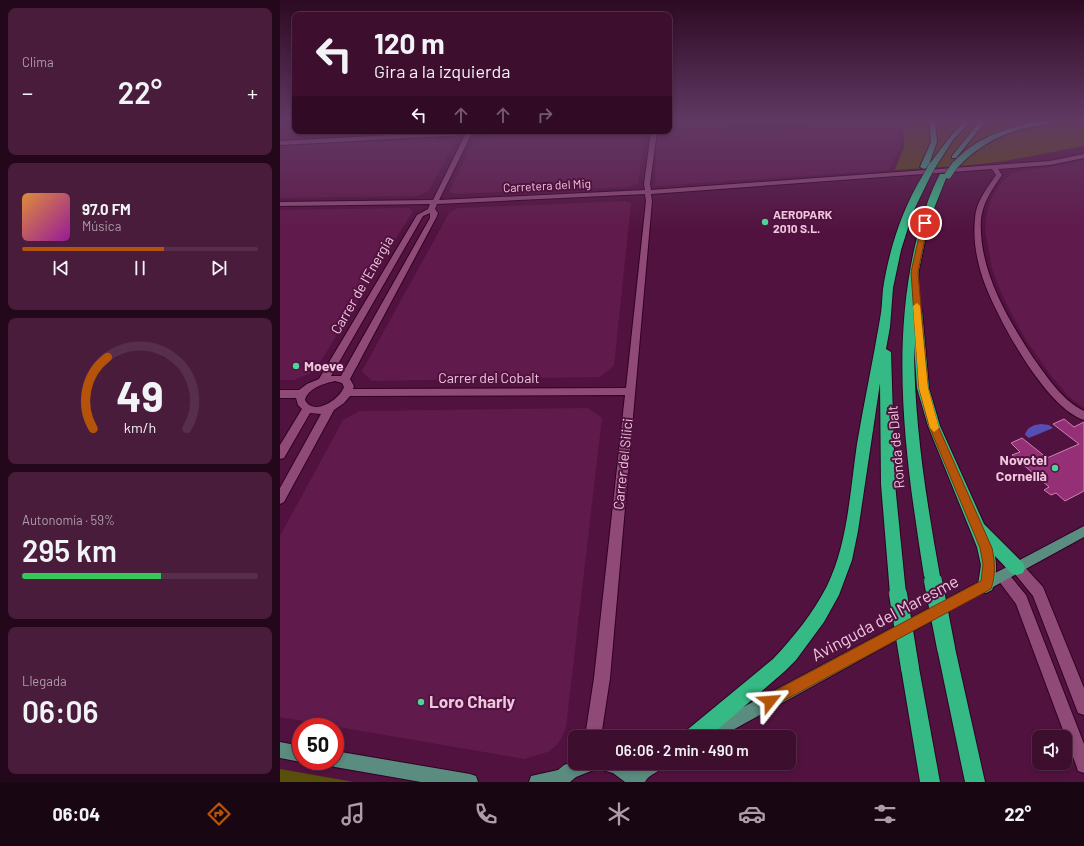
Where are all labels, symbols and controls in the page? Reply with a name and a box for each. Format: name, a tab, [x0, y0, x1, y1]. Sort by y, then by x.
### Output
text: 120 m	[374, 26, 445, 60]
icon: left	[308, 28, 360, 80]
text: Clima	[22, 54, 54, 70]
text: Gira a la izquierda	[374, 60, 511, 82]
text: 22°	[118, 74, 162, 110]
text: −	[22, 79, 33, 105]
text: +	[247, 79, 258, 105]
icon: left	[408, 104, 430, 126]
icon: ahead	[450, 104, 472, 126]
icon: ahead	[492, 104, 514, 126]
icon: right	[534, 104, 556, 126]
street label: Carretera del Mig	[503, 176, 591, 194]
text: 97.0 FM	[82, 200, 131, 218]
pin	[908, 206, 942, 240]
place label: AEROPARK 2010 S.L.	[773, 207, 833, 235]
icon: arrive	[914, 212, 936, 234]
marker: AEROPARK 2010 S.L.	[760, 217, 770, 227]
text: Música	[82, 218, 121, 234]
street label: Carrer de l'Energia	[327, 233, 397, 337]
icon: previous	[50, 257, 72, 279]
icon: pause	[129, 257, 151, 279]
icon: next	[208, 257, 230, 279]
place label: Moeve	[304, 357, 344, 374]
marker: Moeve	[291, 361, 301, 371]
street label: Carrer del Cobalt	[438, 369, 540, 386]
text: 49	[116, 370, 164, 420]
street label: Ronda de Dalt	[883, 405, 908, 489]
street label: Carrer del Silici	[609, 418, 636, 510]
text: km/h	[124, 419, 156, 436]
place label: Novotel Cornellà	[996, 451, 1047, 484]
marker: Novotel Cornellà	[1050, 463, 1060, 473]
text: Autonomía · 59%	[22, 512, 115, 528]
text: 295 km	[22, 532, 117, 568]
street label: Avinguda del Maresme	[808, 570, 961, 664]
text: Llegada	[22, 673, 67, 689]
position arrow	[749, 680, 791, 722]
place label: Loro Charly	[429, 691, 516, 711]
text: 06:06	[22, 693, 98, 729]
marker: Loro Charly	[416, 697, 426, 707]
speed limit sign: 50	[292, 718, 344, 770]
map controls	[1032, 730, 1072, 770]
button: sound	[1032, 730, 1072, 770]
text: 06:06 · 2 min · 490 m	[615, 741, 749, 759]
icon: directions	[205, 800, 233, 828]
icon: music	[339, 800, 367, 828]
icon: phone	[472, 800, 500, 828]
icon: climate	[605, 800, 633, 828]
icon: car	[738, 800, 766, 828]
icon: filters	[871, 800, 899, 828]
text: 06:04	[53, 803, 100, 825]
text: 22°	[1004, 803, 1031, 825]

